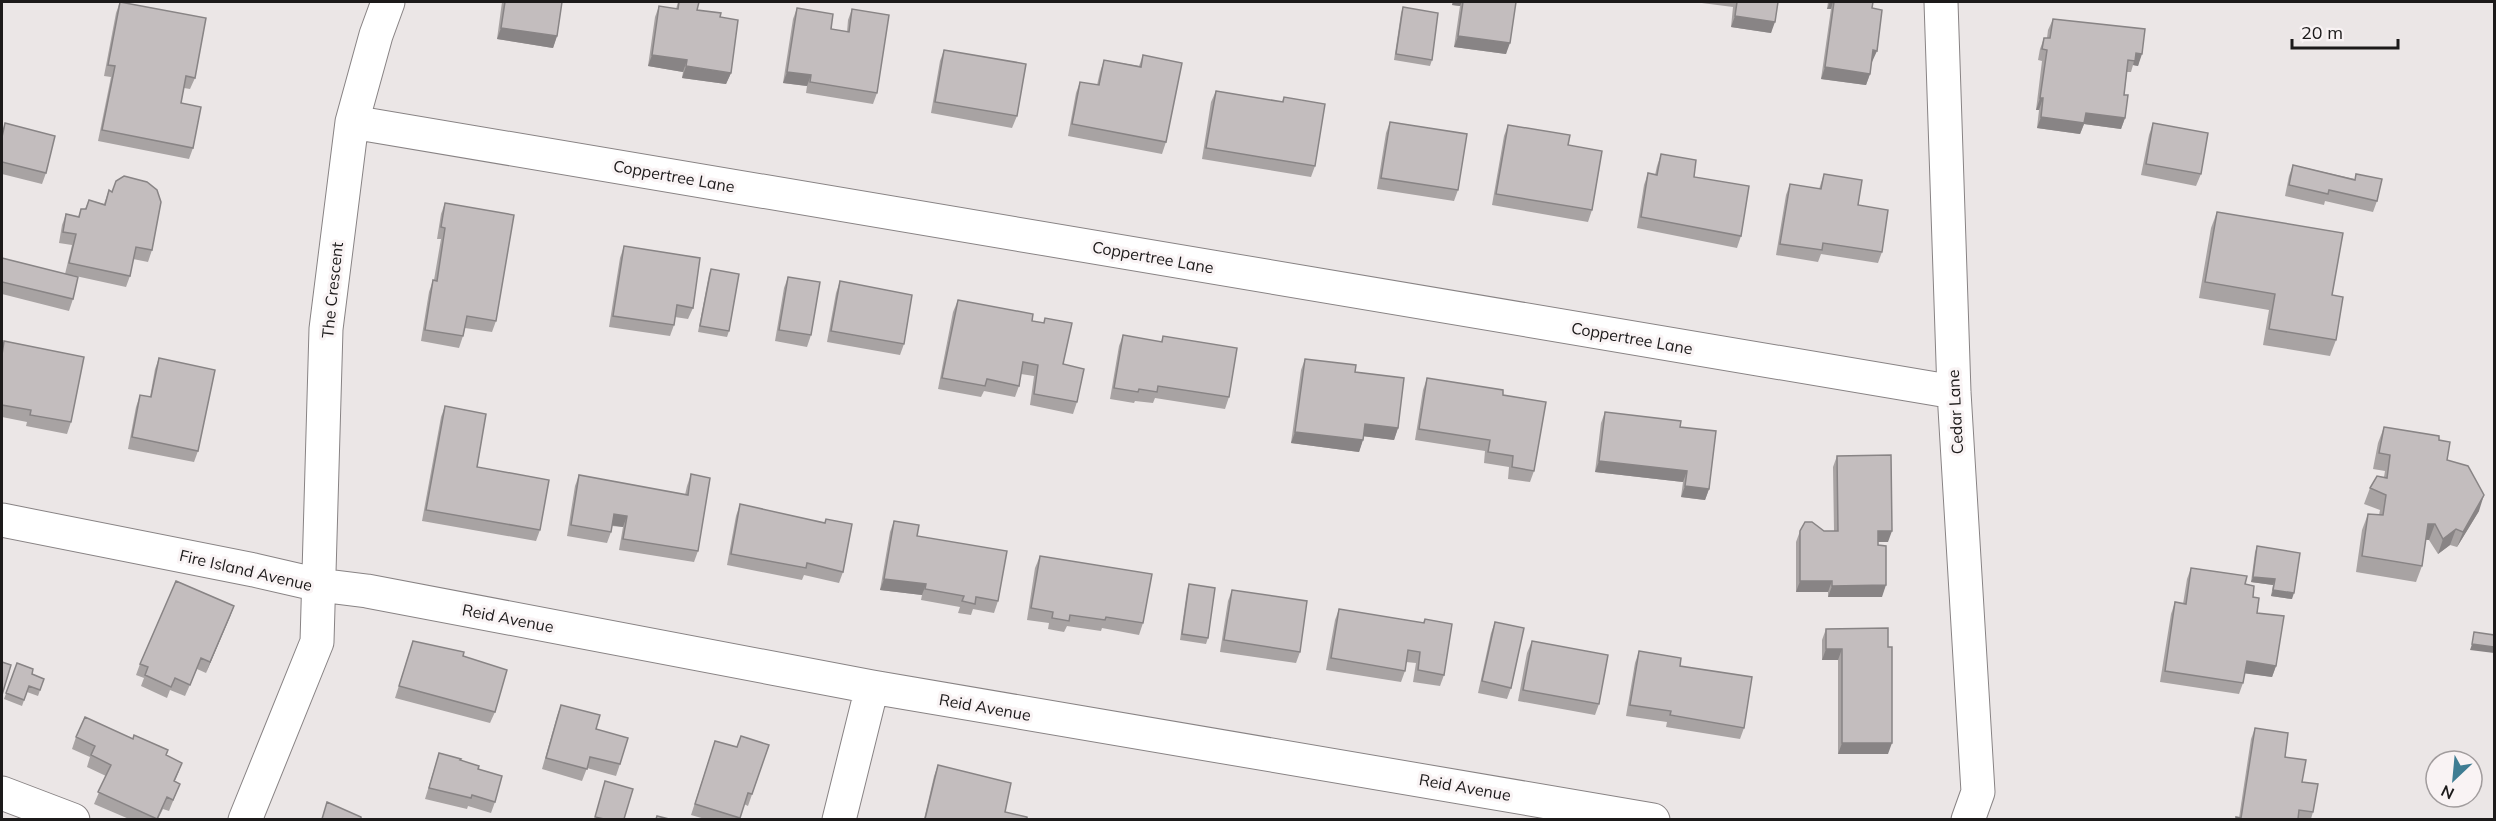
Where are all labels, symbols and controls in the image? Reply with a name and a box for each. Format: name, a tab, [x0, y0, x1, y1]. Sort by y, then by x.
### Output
scale bar	[2292, 12, 2398, 50]
text: 20 m	[2301, 21, 2343, 44]
street label: Coppertree Lane	[612, 155, 736, 197]
street label: Coppertree Lane	[1091, 236, 1215, 278]
street label: The Crescent	[317, 241, 347, 339]
street label: Coppertree Lane	[1570, 317, 1694, 359]
street label: Cedar Lane	[1943, 369, 1967, 455]
street label: Fire Island Avenue	[178, 545, 314, 595]
street label: Reid Avenue	[460, 599, 556, 637]
street label: Reid Avenue	[938, 689, 1032, 725]
north arrow	[2424, 749, 2484, 809]
street label: Reid Avenue	[1418, 769, 1512, 805]
text: N	[2438, 781, 2457, 804]

